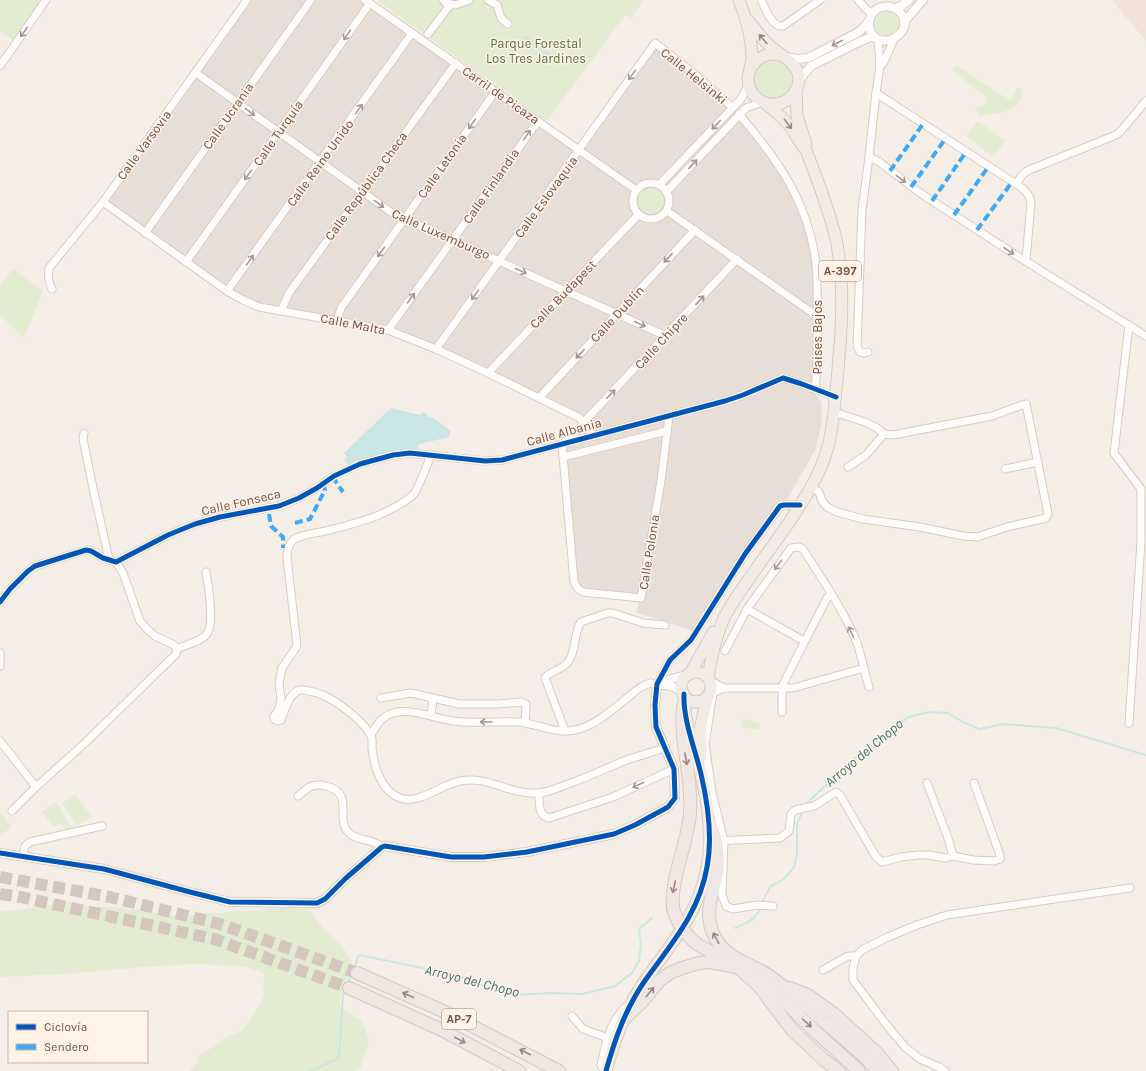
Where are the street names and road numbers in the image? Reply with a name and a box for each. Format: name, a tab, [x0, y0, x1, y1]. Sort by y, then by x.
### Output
street label: Calle Helsinki	[658, 45, 730, 107]
street label: Carril de Picaza	[459, 63, 543, 127]
street label: Calle Ucrania	[199, 80, 257, 152]
street label: Calle Turquía	[250, 97, 307, 169]
street label: Calle Varsovia	[114, 107, 174, 183]
street label: Calle Reino Unido	[283, 117, 357, 209]
street label: Calle República Checa	[321, 129, 411, 243]
street label: Calle Letonia	[414, 131, 470, 201]
street label: Calle Finlandia	[460, 146, 522, 226]
street label: Calle Eslovaquia	[511, 153, 581, 241]
street label: Calle Luxemburgo	[389, 206, 493, 262]
street label: Calle Budapest	[527, 257, 599, 331]
road number: A-397	[819, 261, 861, 281]
street label: Calle Dublín	[587, 283, 647, 345]
street label: Paises Bajos	[810, 299, 825, 374]
street label: Calle Malta	[319, 310, 387, 338]
street label: Calle Chipre	[631, 310, 691, 372]
street label: Calle Albania	[525, 415, 603, 449]
street label: Calle Fonseca	[200, 486, 282, 518]
street label: Calle Polonia	[636, 513, 662, 591]
road number: AP-7	[442, 1009, 476, 1029]

